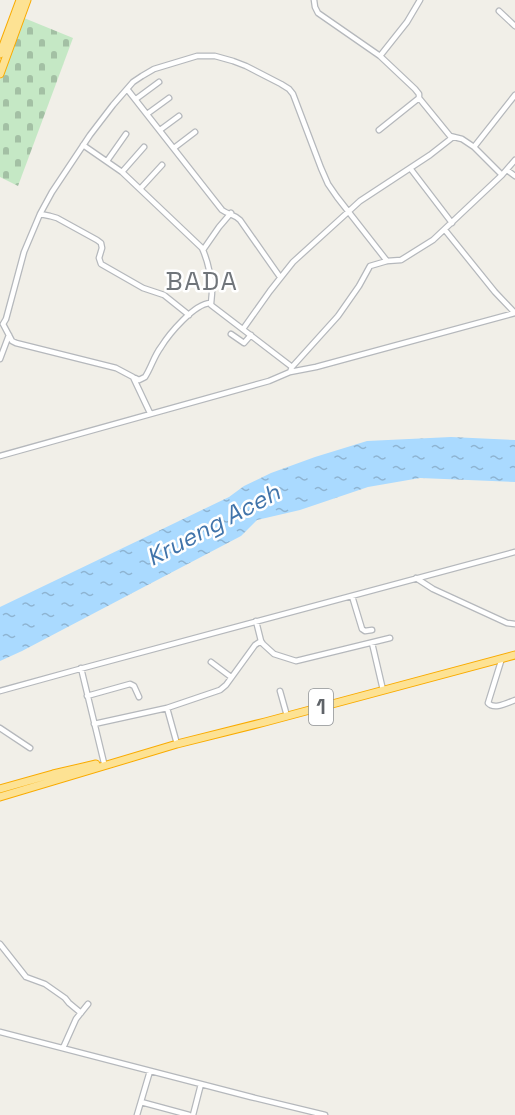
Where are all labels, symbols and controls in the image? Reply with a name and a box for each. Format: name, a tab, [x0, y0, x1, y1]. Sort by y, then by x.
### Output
district label: BADA	[166, 264, 238, 298]
water label: Krueng Aceh	[141, 476, 286, 573]
road number: 1	[309, 689, 333, 725]

